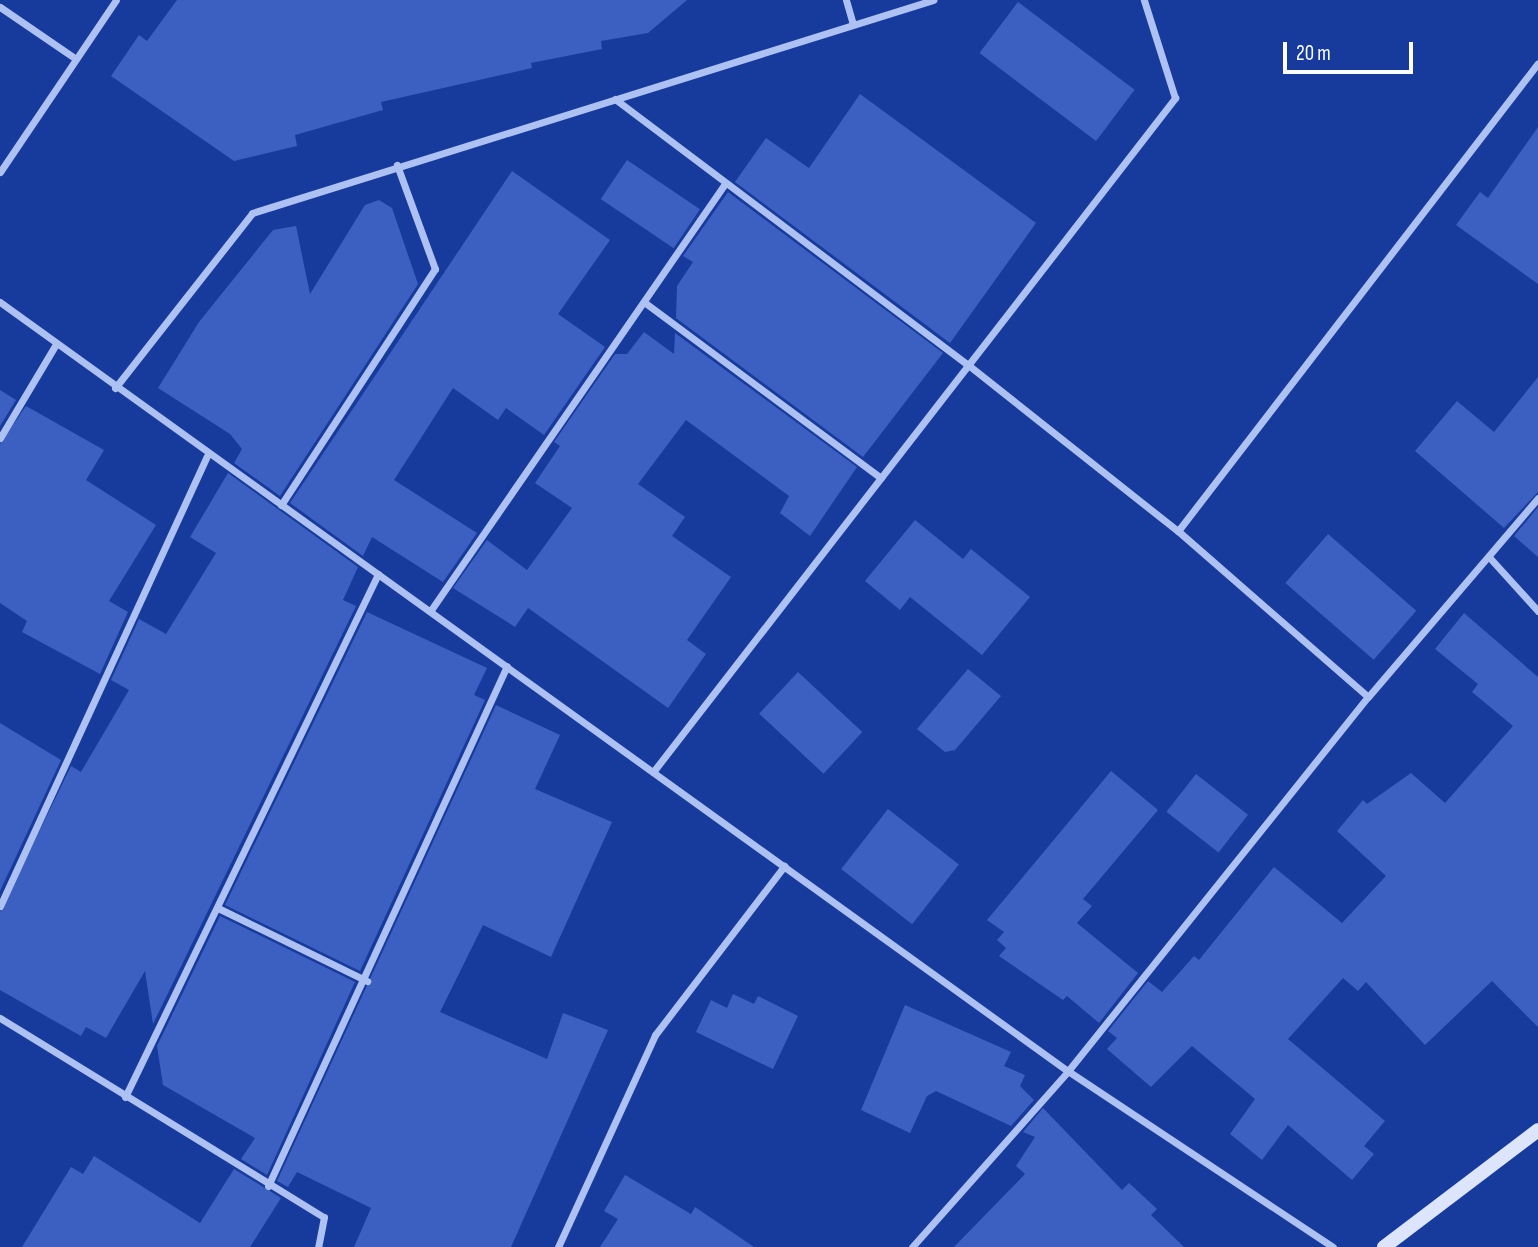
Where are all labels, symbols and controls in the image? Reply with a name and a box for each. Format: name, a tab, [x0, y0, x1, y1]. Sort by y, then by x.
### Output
scale bar	[1286, 28, 1416, 72]
text: 20 m	[1296, 41, 1331, 66]

